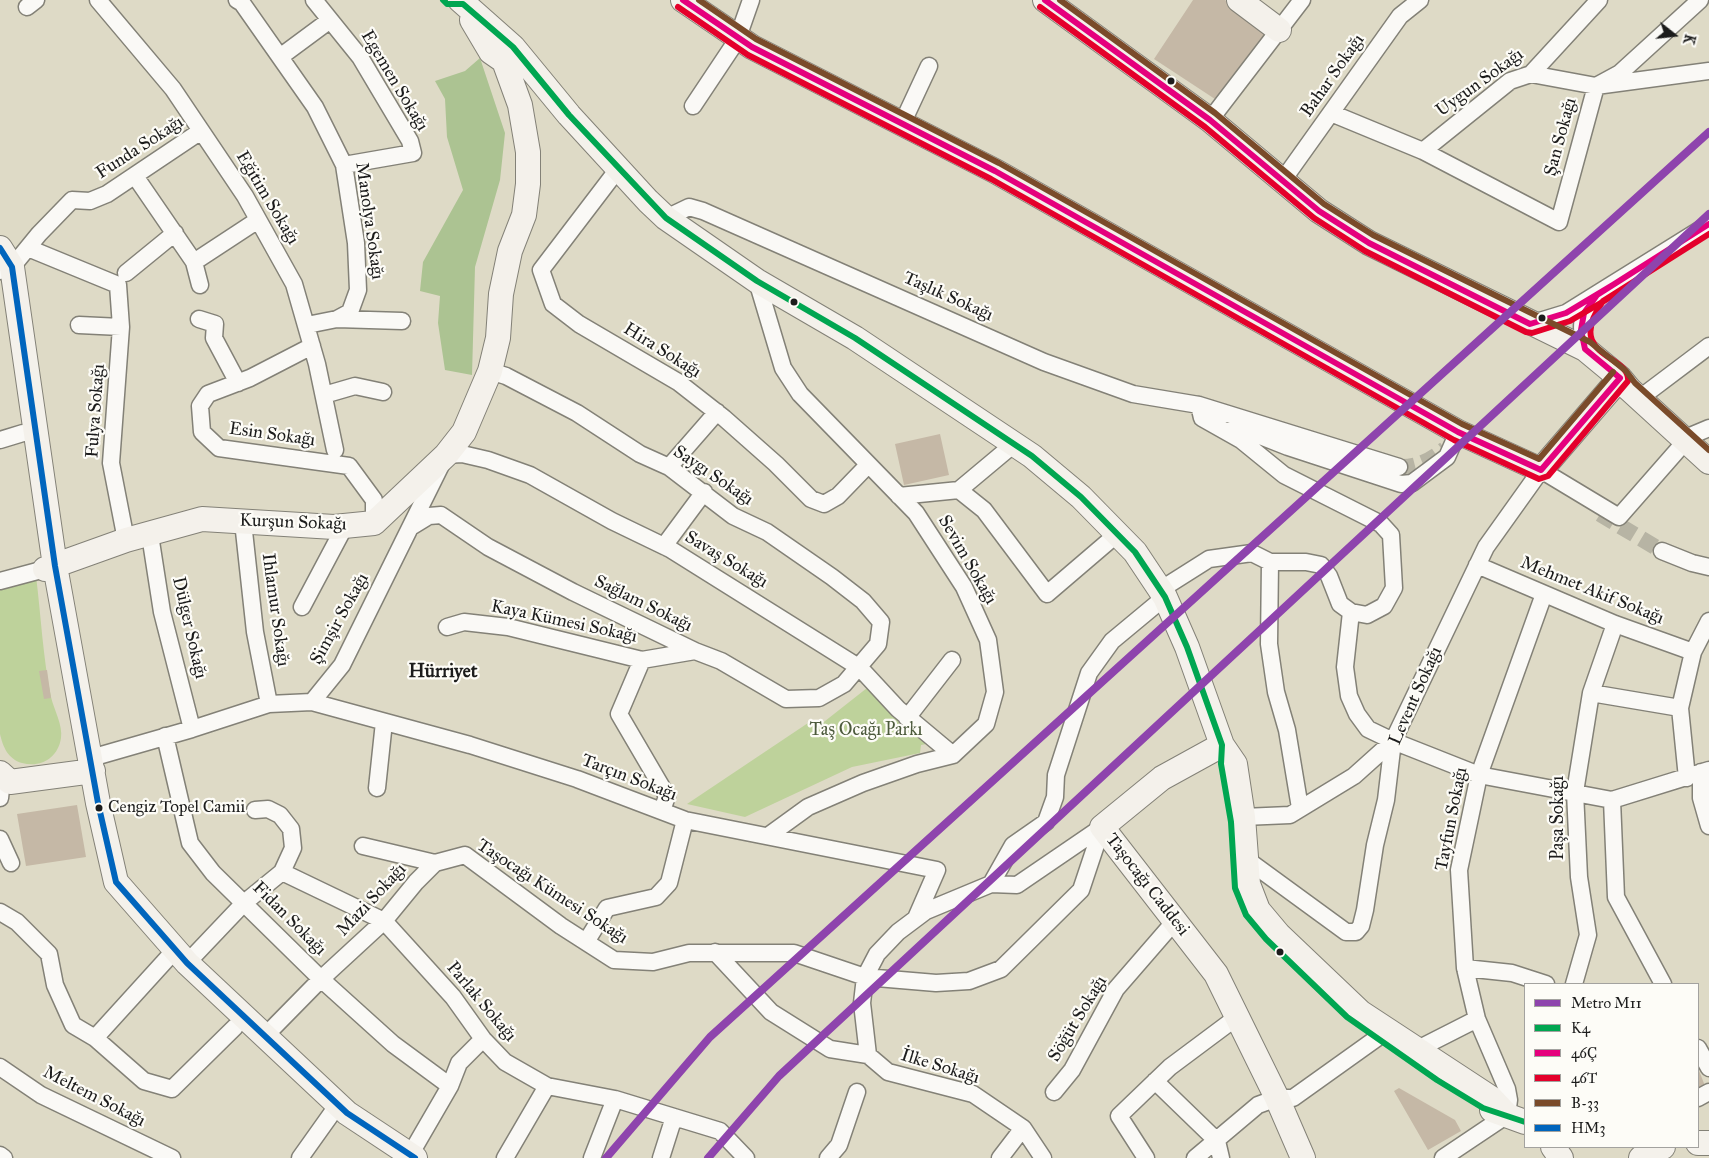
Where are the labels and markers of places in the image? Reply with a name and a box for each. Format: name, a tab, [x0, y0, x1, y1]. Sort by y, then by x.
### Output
unlabelled marker	[1166, 76, 1176, 86]
unlabelled marker	[789, 297, 799, 307]
unlabelled marker	[1537, 313, 1547, 323]
place label: Cengiz Topel Camii	[108, 798, 245, 818]
marker: Cengiz Topel Camii	[94, 803, 104, 813]
unlabelled marker	[1275, 947, 1285, 957]

